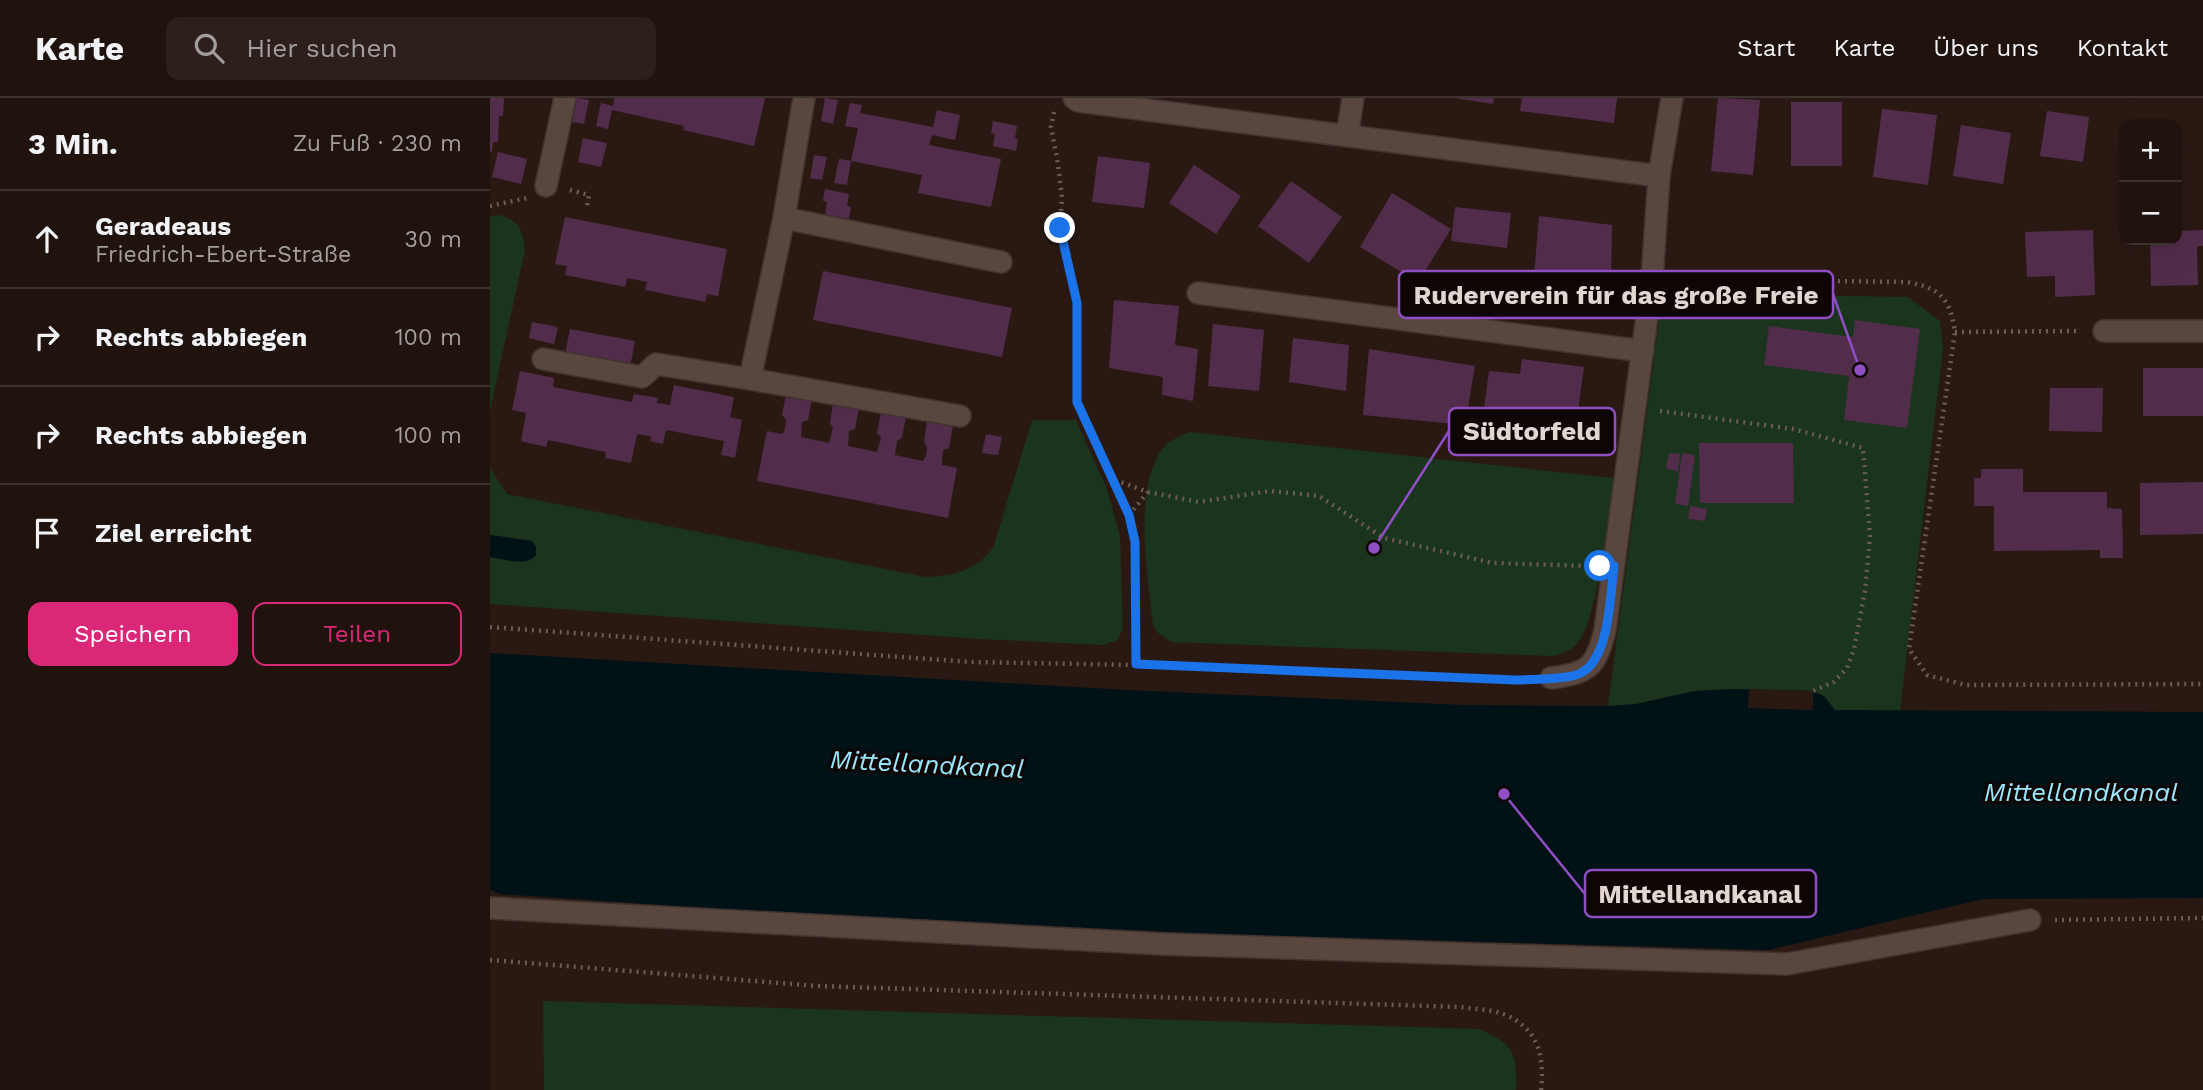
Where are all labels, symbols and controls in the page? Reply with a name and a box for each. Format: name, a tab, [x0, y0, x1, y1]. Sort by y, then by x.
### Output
search box	[166, 17, 656, 80]
text: Karte	[35, 29, 124, 68]
icon: search	[190, 29, 228, 67]
text: Hier suchen	[246, 33, 398, 63]
text: Start	[1737, 34, 1795, 62]
text: Karte	[1833, 34, 1895, 62]
text: Über uns	[1933, 34, 2039, 62]
text: Kontakt	[2077, 34, 2168, 62]
map controls	[2119, 119, 2182, 245]
button: +	[2119, 119, 2182, 182]
text: 3 Min.	[28, 126, 118, 161]
text: Zu Fuß · 230 m	[293, 130, 462, 157]
button: −	[2119, 182, 2182, 245]
text: Geradeaus	[95, 211, 231, 241]
route end	[1044, 212, 1075, 243]
icon: ahead	[28, 220, 66, 258]
text: 30 m	[405, 226, 462, 253]
text: Friedrich-Ebert-Straße	[95, 241, 351, 268]
callout: Ruderverein für das große Freie	[1399, 271, 1833, 318]
text: Ruderverein für das große Freie	[1413, 280, 1819, 310]
icon: right	[28, 318, 66, 356]
text: Rechts abbiegen	[95, 322, 307, 352]
text: 100 m	[395, 324, 462, 351]
callout: Südtorfeld	[1449, 408, 1615, 455]
icon: right	[28, 416, 66, 454]
text: Südtorfeld	[1463, 416, 1601, 446]
text: Rechts abbiegen	[95, 420, 307, 450]
text: 100 m	[395, 422, 462, 449]
icon: arrive	[28, 514, 66, 552]
text: Ziel erreicht	[95, 518, 252, 548]
route start	[1584, 550, 1615, 581]
button: Speichern	[28, 602, 238, 666]
button: Teilen	[252, 602, 462, 666]
water label: Mittellandkanal	[829, 744, 1025, 784]
water label: Mittellandkanal	[1984, 777, 2178, 807]
callout: Mittellandkanal	[1585, 870, 1816, 917]
text: Mittellandkanal	[1598, 879, 1802, 909]

